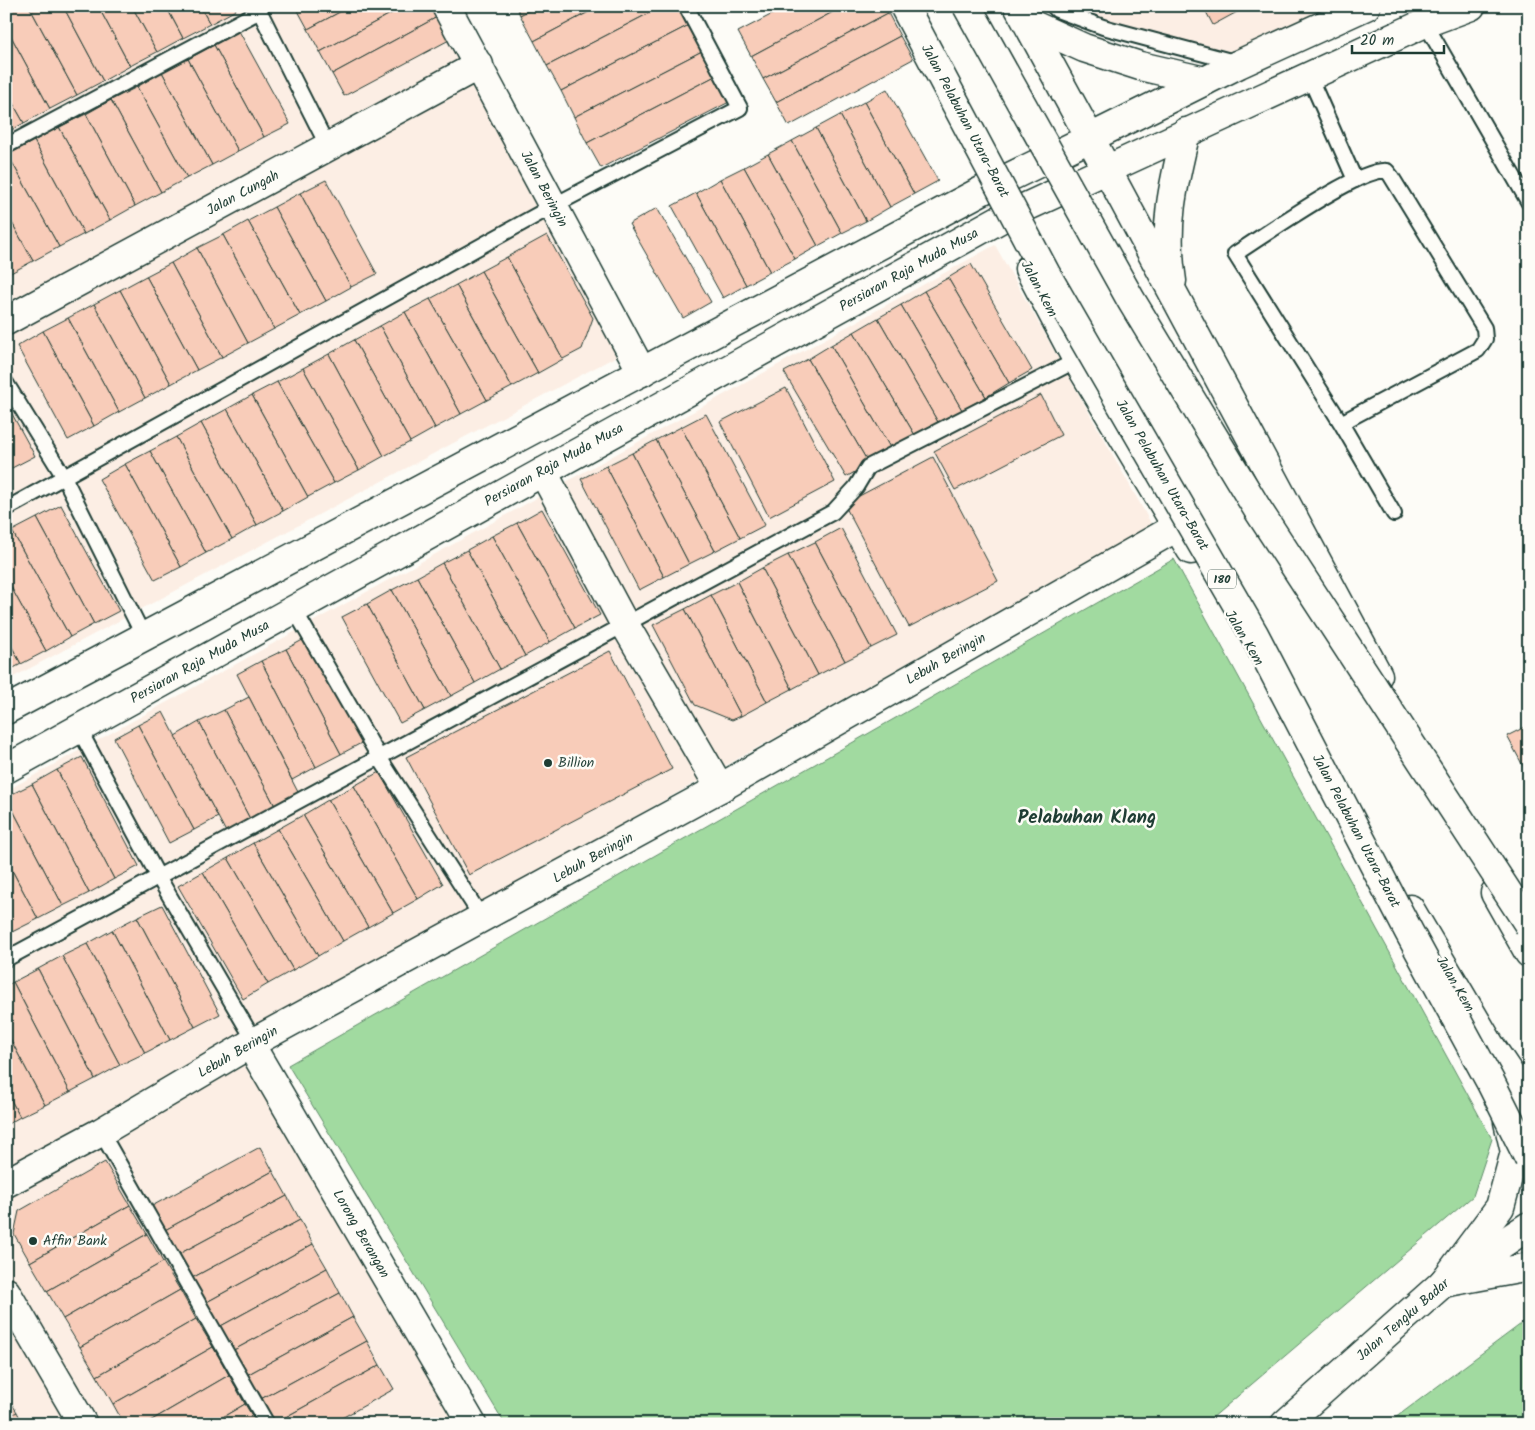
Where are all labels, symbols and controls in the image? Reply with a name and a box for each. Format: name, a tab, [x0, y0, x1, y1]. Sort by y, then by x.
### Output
scale bar	[1352, 22, 1445, 54]
text: 20 m	[1360, 29, 1394, 53]
street label: Jalan Pelabuhan Utara-Barat	[915, 40, 1015, 202]
street label: Jalan Beringin	[515, 147, 573, 231]
street label: Jalan Cungah	[203, 165, 283, 221]
street label: Persiaran Raja Muda Musa	[835, 222, 983, 318]
street label: Jalan Kem	[1015, 256, 1063, 322]
street label: Jalan Pelabuhan Utara-Barat	[1110, 395, 1215, 555]
street label: Persiaran Raja Muda Musa	[480, 417, 628, 513]
road number: 180	[1208, 570, 1236, 588]
street label: Jalan Kem	[1219, 606, 1269, 670]
street label: Persiaran Raja Muda Musa	[126, 614, 274, 710]
street label: Lebuh Beringin	[902, 627, 990, 691]
street label: Jalan Pelabuhan Utara-Barat	[1306, 750, 1406, 912]
place label: Billion	[558, 752, 594, 774]
marker: Billion	[542, 757, 554, 769]
district label: Pelabuhan Klang	[1018, 803, 1156, 833]
street label: Lebuh Beringin	[549, 827, 637, 889]
street label: Jalan Kem	[1430, 952, 1480, 1016]
street label: Lebuh Beringin	[194, 1020, 282, 1084]
street label: Lorong Berangan	[327, 1186, 395, 1282]
place label: Affin Bank	[43, 1230, 107, 1252]
marker: Affin Bank	[27, 1235, 39, 1247]
street label: Jalan Tengku Badar	[1352, 1273, 1455, 1367]

